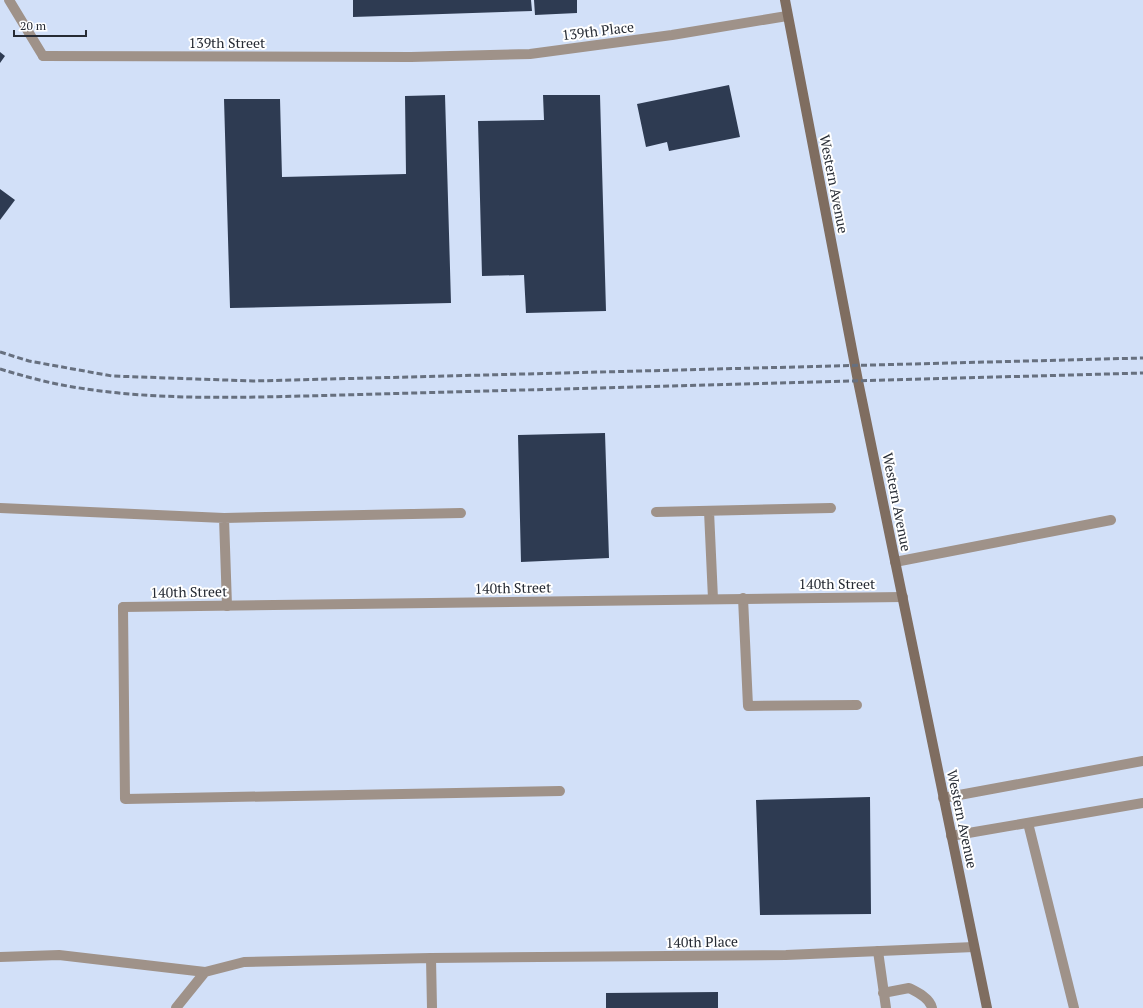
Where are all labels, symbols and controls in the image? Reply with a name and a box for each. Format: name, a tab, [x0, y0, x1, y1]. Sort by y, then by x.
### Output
scale bar	[14, 12, 86, 38]
street label: 139th Place	[561, 17, 635, 44]
text: 20 m	[20, 18, 47, 33]
street label: 139th Street	[189, 33, 266, 52]
street label: Western Avenue	[816, 133, 853, 235]
street label: Western Avenue	[879, 451, 916, 553]
street label: 140th Street	[799, 574, 876, 593]
street label: 140th Street	[475, 577, 552, 598]
street label: 140th Street	[151, 581, 228, 602]
street label: Western Avenue	[943, 768, 982, 870]
street label: 140th Place	[666, 931, 738, 952]

